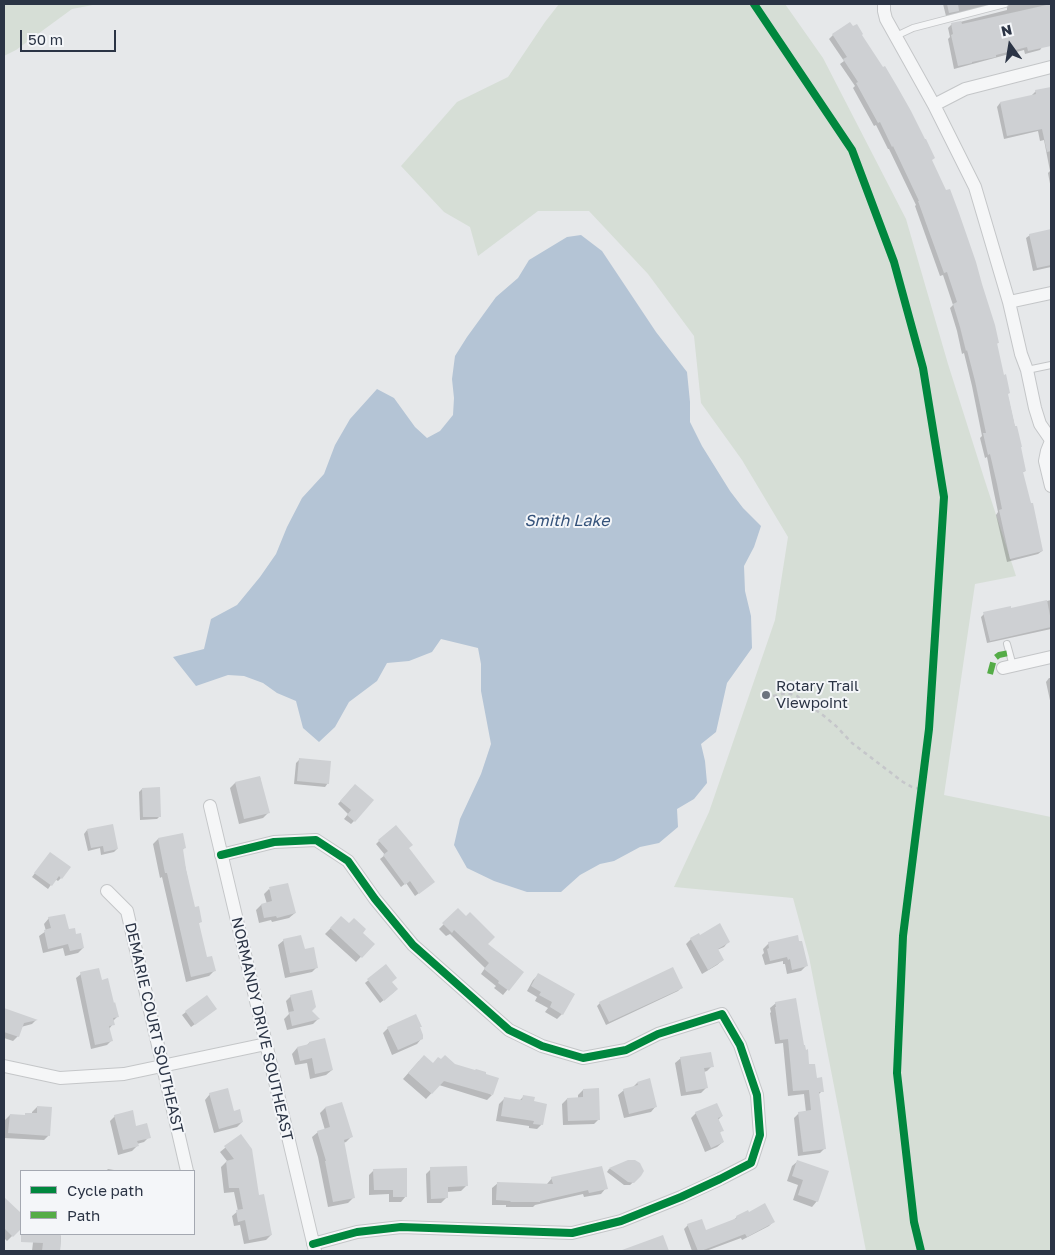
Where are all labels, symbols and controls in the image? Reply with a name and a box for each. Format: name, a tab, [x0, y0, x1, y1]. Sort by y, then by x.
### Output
scale bar	[22, 20, 119, 52]
north arrow	[985, 20, 1035, 70]
text: N	[999, 20, 1014, 39]
text: 50 m	[28, 30, 63, 48]
water label: Smith Lake	[524, 511, 610, 531]
place label: Rotary Trail Viewpoint	[776, 677, 859, 712]
marker: Rotary Trail Viewpoint	[760, 689, 772, 701]
street label: NORMANDY DRIVE SOUTHEAST	[227, 915, 297, 1143]
street label: DEMARIE COURT SOUTHEAST	[121, 921, 187, 1135]
legend	[20, 1170, 195, 1235]
text: Cycle path	[67, 1181, 143, 1199]
text: Path	[67, 1206, 100, 1224]

